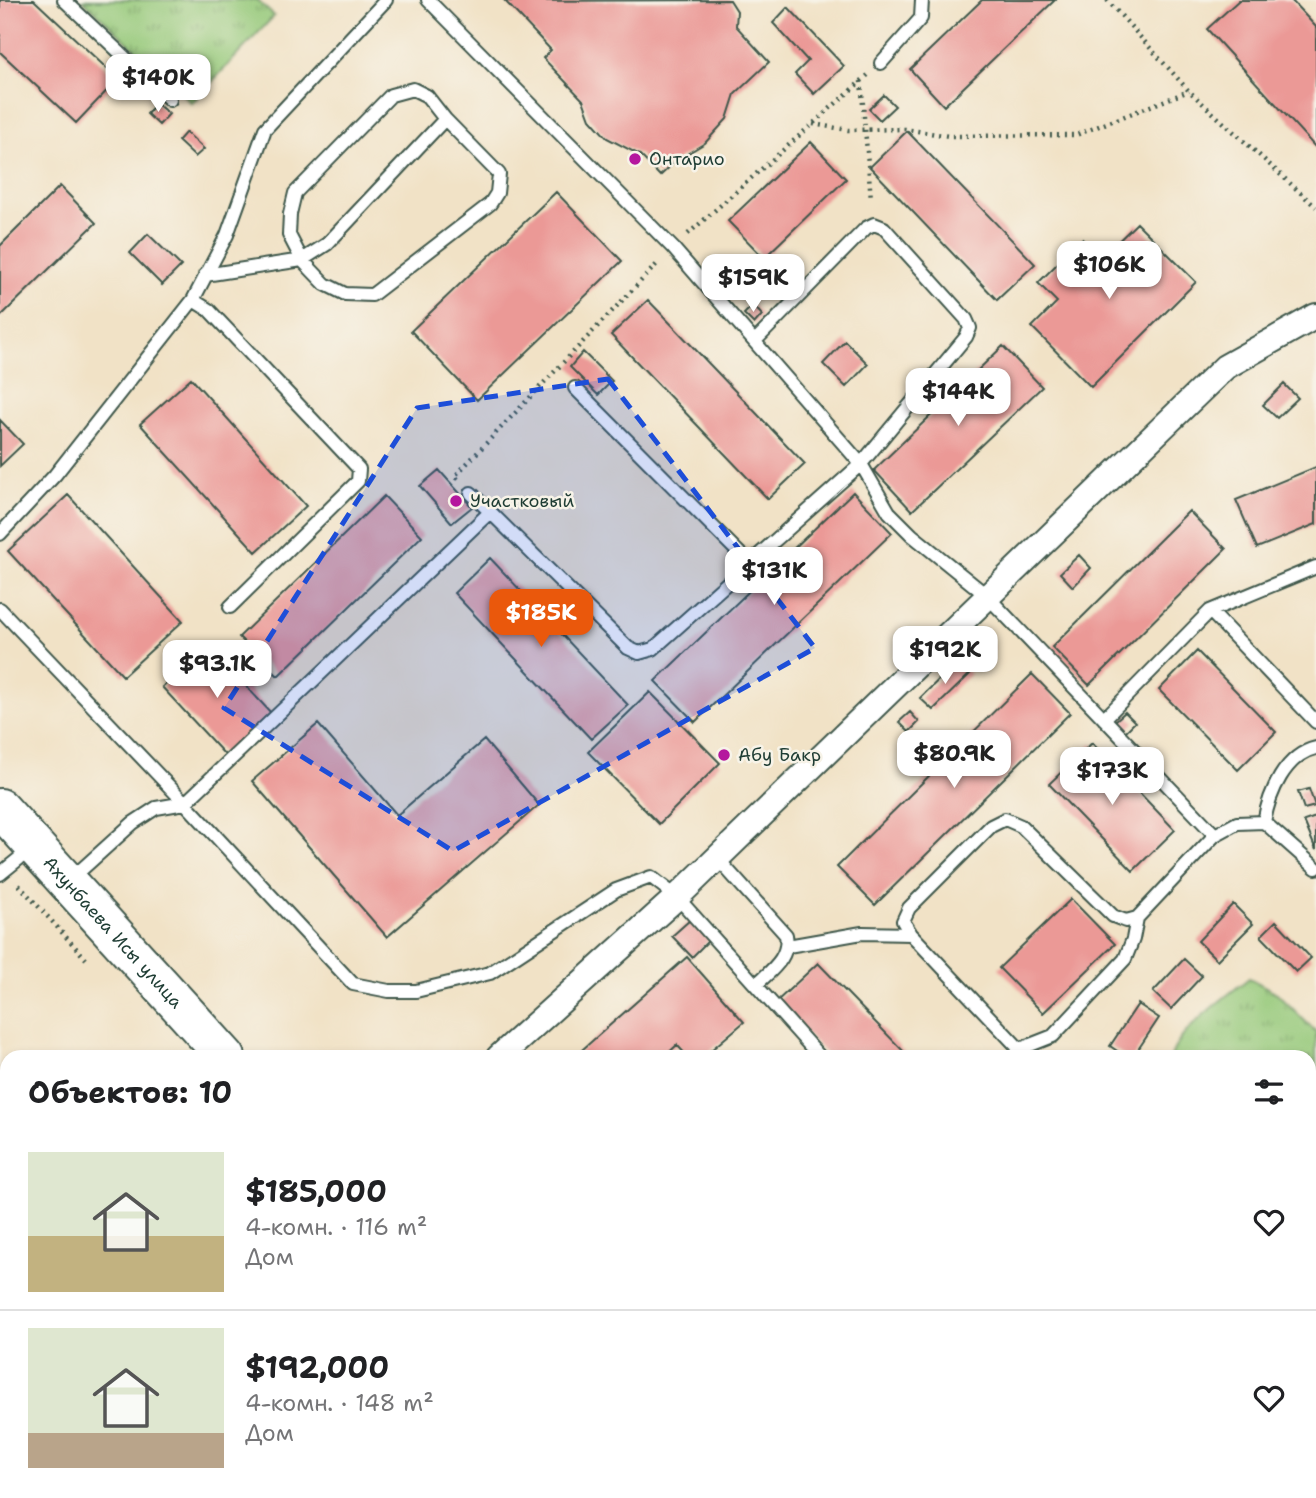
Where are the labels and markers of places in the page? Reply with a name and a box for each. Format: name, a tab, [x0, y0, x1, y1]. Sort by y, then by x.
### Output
pin: $140K	[109, 54, 207, 114]
place label: Онтарио	[649, 147, 725, 171]
marker: Онтарио	[627, 151, 643, 167]
pin: $106K	[1060, 242, 1158, 301]
pin: $159K	[704, 254, 802, 314]
pin: $144K	[909, 368, 1007, 428]
place label: Участковый	[470, 489, 574, 513]
marker: Участковый	[448, 493, 464, 509]
pin: $131K	[725, 548, 823, 607]
pin: $185K	[492, 590, 590, 649]
pin: $192K	[896, 626, 994, 686]
pin: $93.1K	[160, 640, 274, 700]
pin: $80.9K	[897, 730, 1011, 790]
place label: Абу Бакр	[738, 743, 821, 767]
marker: Абу Бакр	[716, 747, 732, 763]
pin: $173K	[1063, 748, 1161, 807]

